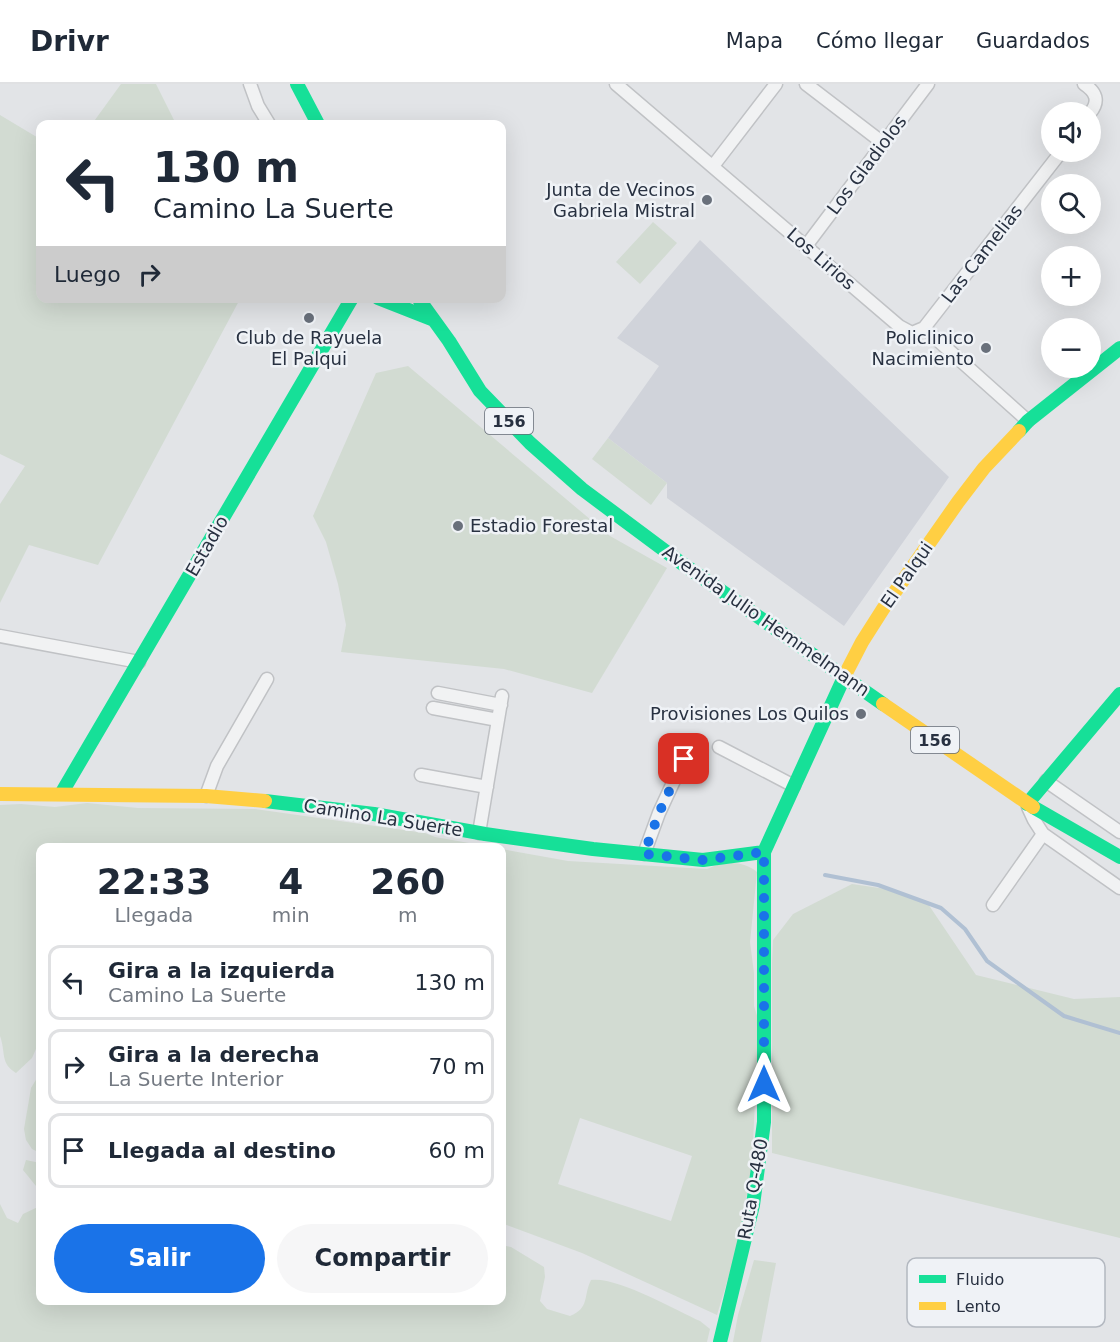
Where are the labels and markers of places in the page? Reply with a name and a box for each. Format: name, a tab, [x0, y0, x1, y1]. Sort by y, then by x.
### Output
place label: Junta de Vecinos Gabriela Mistral	[545, 179, 695, 221]
marker: Junta de Vecinos Gabriela Mistral	[700, 193, 714, 207]
marker: Club de Rayuela El Palqui	[302, 311, 316, 325]
place label: Club de Rayuela El Palqui	[236, 327, 382, 369]
place label: Policlinico Nacimiento	[872, 327, 974, 369]
marker: Policlinico Nacimiento	[979, 341, 993, 355]
place label: Estadio Forestal	[470, 515, 613, 536]
marker: Estadio Forestal	[451, 519, 465, 533]
place label: Provisiones Los Quilos	[650, 703, 849, 724]
marker: Provisiones Los Quilos	[854, 707, 868, 721]
pin	[658, 733, 709, 784]

